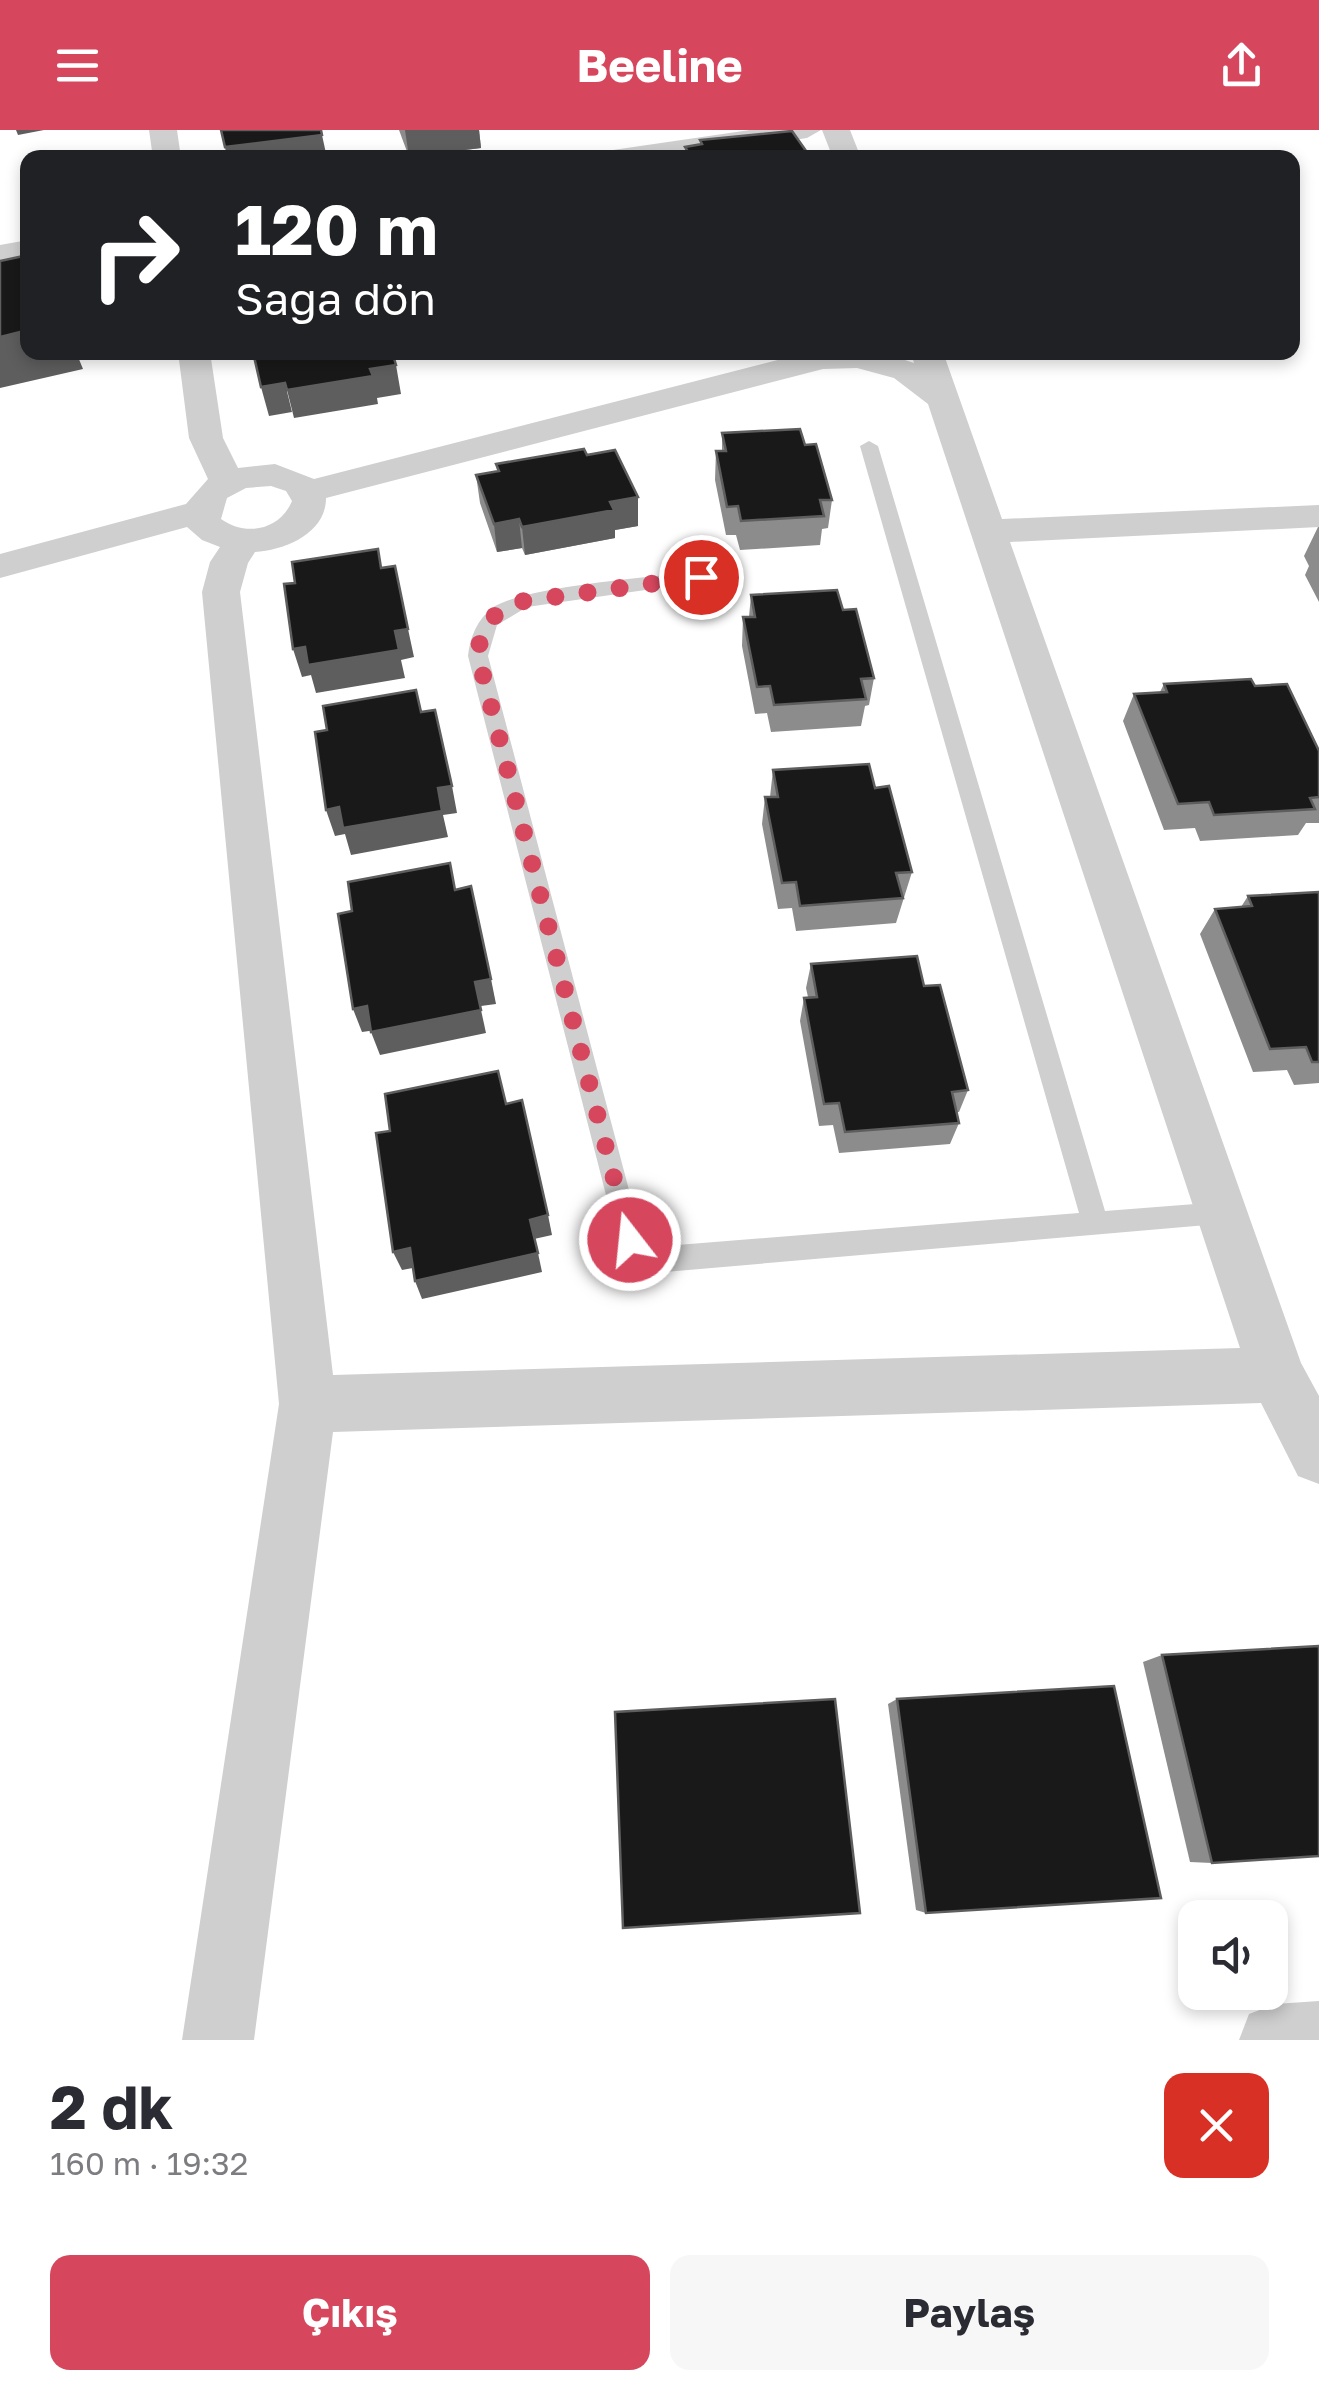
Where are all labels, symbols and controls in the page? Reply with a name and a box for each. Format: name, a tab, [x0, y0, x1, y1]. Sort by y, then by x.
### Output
icon: menu	[50, 38, 105, 93]
text: Beeline	[576, 38, 743, 92]
icon: share	[1214, 38, 1269, 93]
text: 120 m	[235, 186, 438, 270]
icon: right	[70, 190, 200, 320]
text: Sağa dön	[235, 271, 436, 325]
pin	[659, 535, 744, 620]
icon: arrive	[674, 550, 729, 605]
position arrow	[578, 1188, 682, 1292]
map controls	[1178, 1900, 1288, 2010]
button: sound	[1178, 1900, 1288, 2010]
text: 2 dk	[50, 2070, 173, 2142]
button: close	[1164, 2073, 1269, 2178]
text: 160 m · 19:32	[50, 2144, 248, 2182]
button: Çıkış	[50, 2255, 650, 2370]
button: Paylaş	[670, 2255, 1269, 2370]

